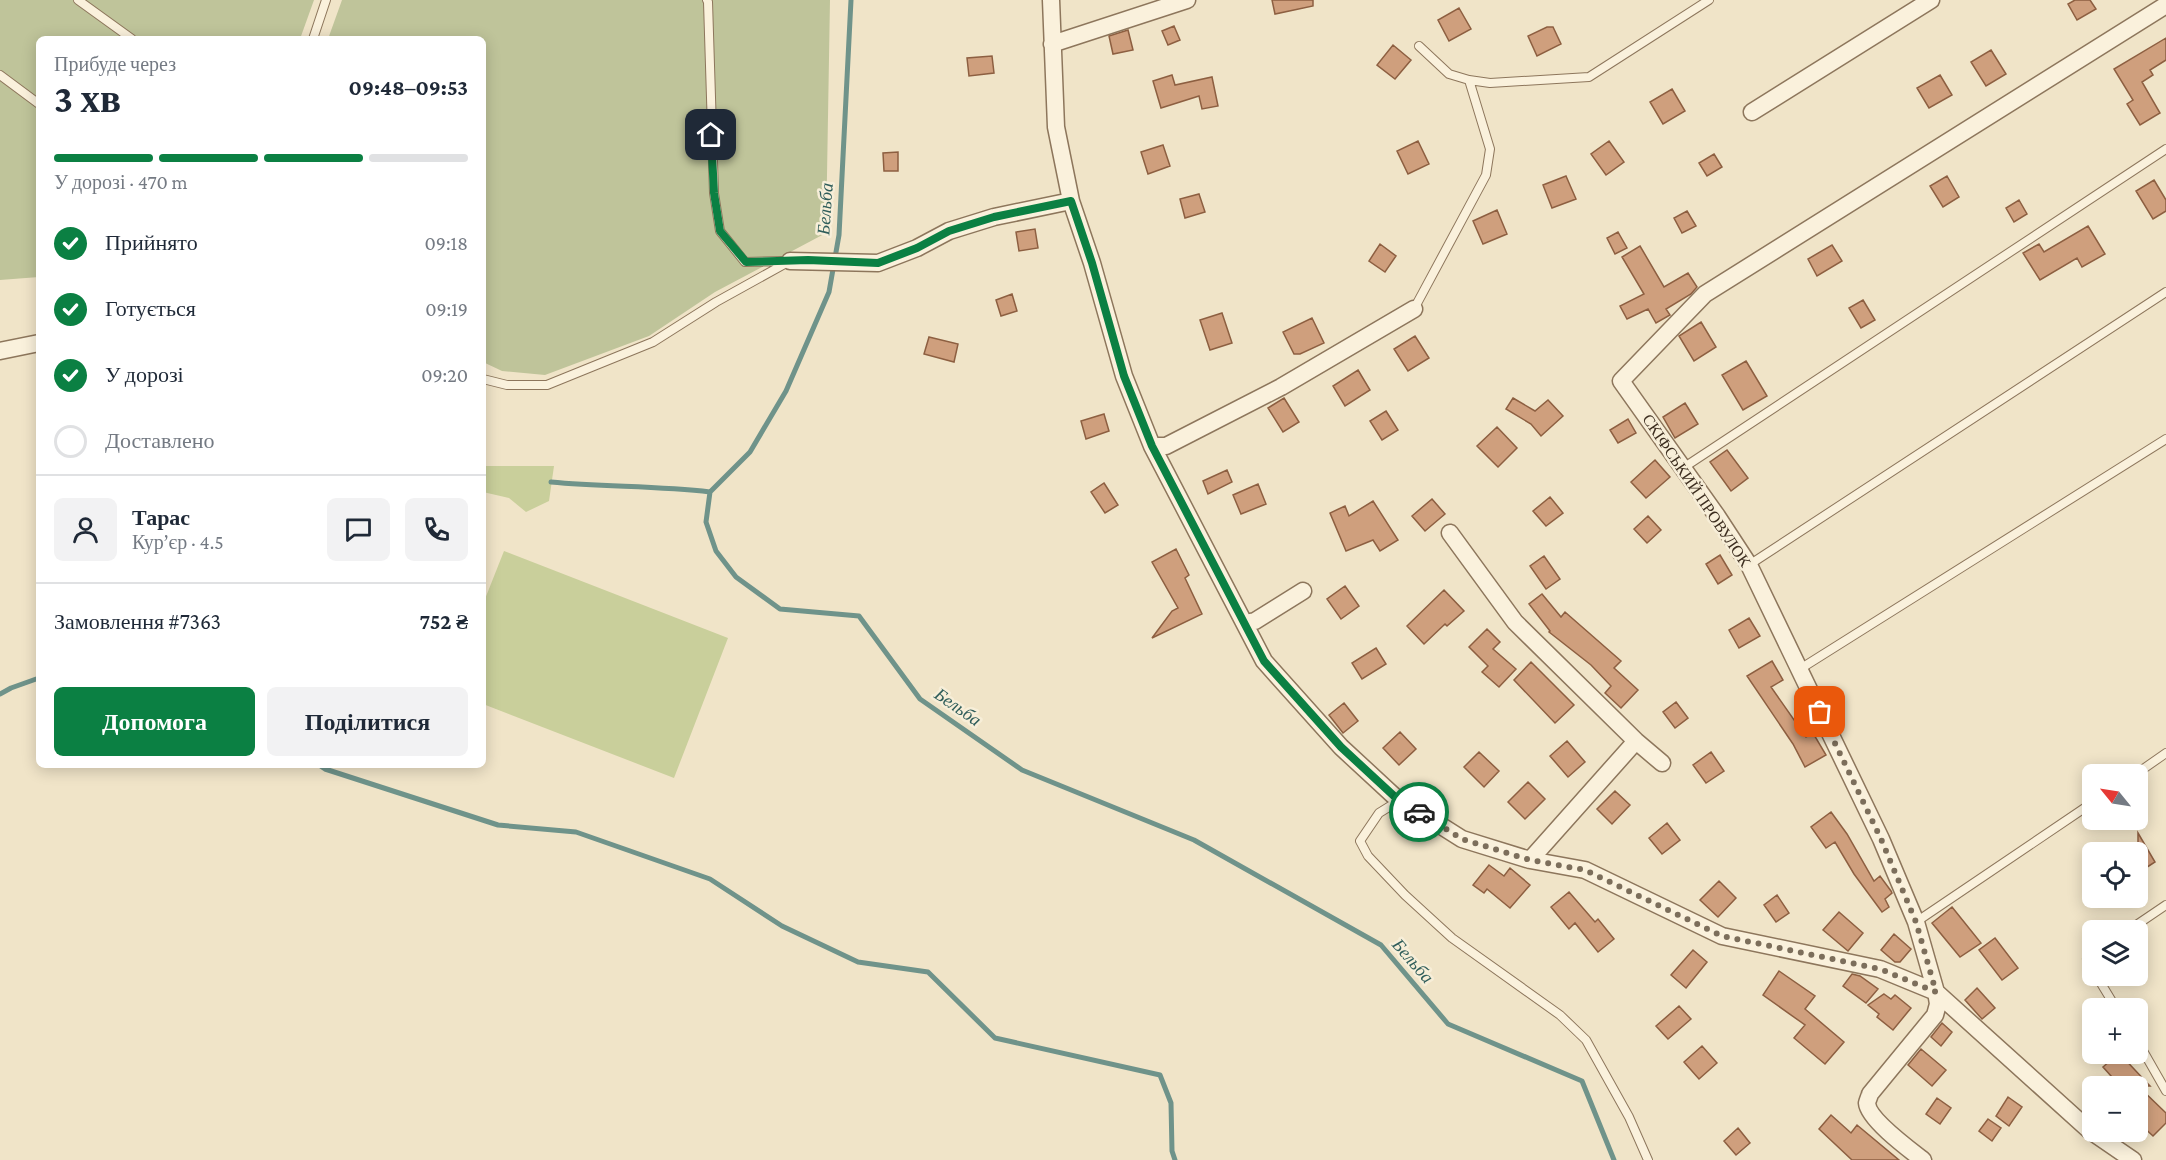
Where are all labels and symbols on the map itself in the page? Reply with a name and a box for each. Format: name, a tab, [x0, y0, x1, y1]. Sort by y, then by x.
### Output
pin	[685, 109, 736, 160]
water label: Бельба	[813, 182, 837, 237]
street label: СКІФСЬКИЙ ПРОВУЛОК	[1639, 410, 1755, 570]
water label: Бельба	[930, 683, 985, 730]
pin	[1794, 686, 1845, 737]
north arrow	[2082, 764, 2148, 830]
courier	[1389, 782, 1449, 842]
water label: Бельба	[1388, 934, 1438, 987]

